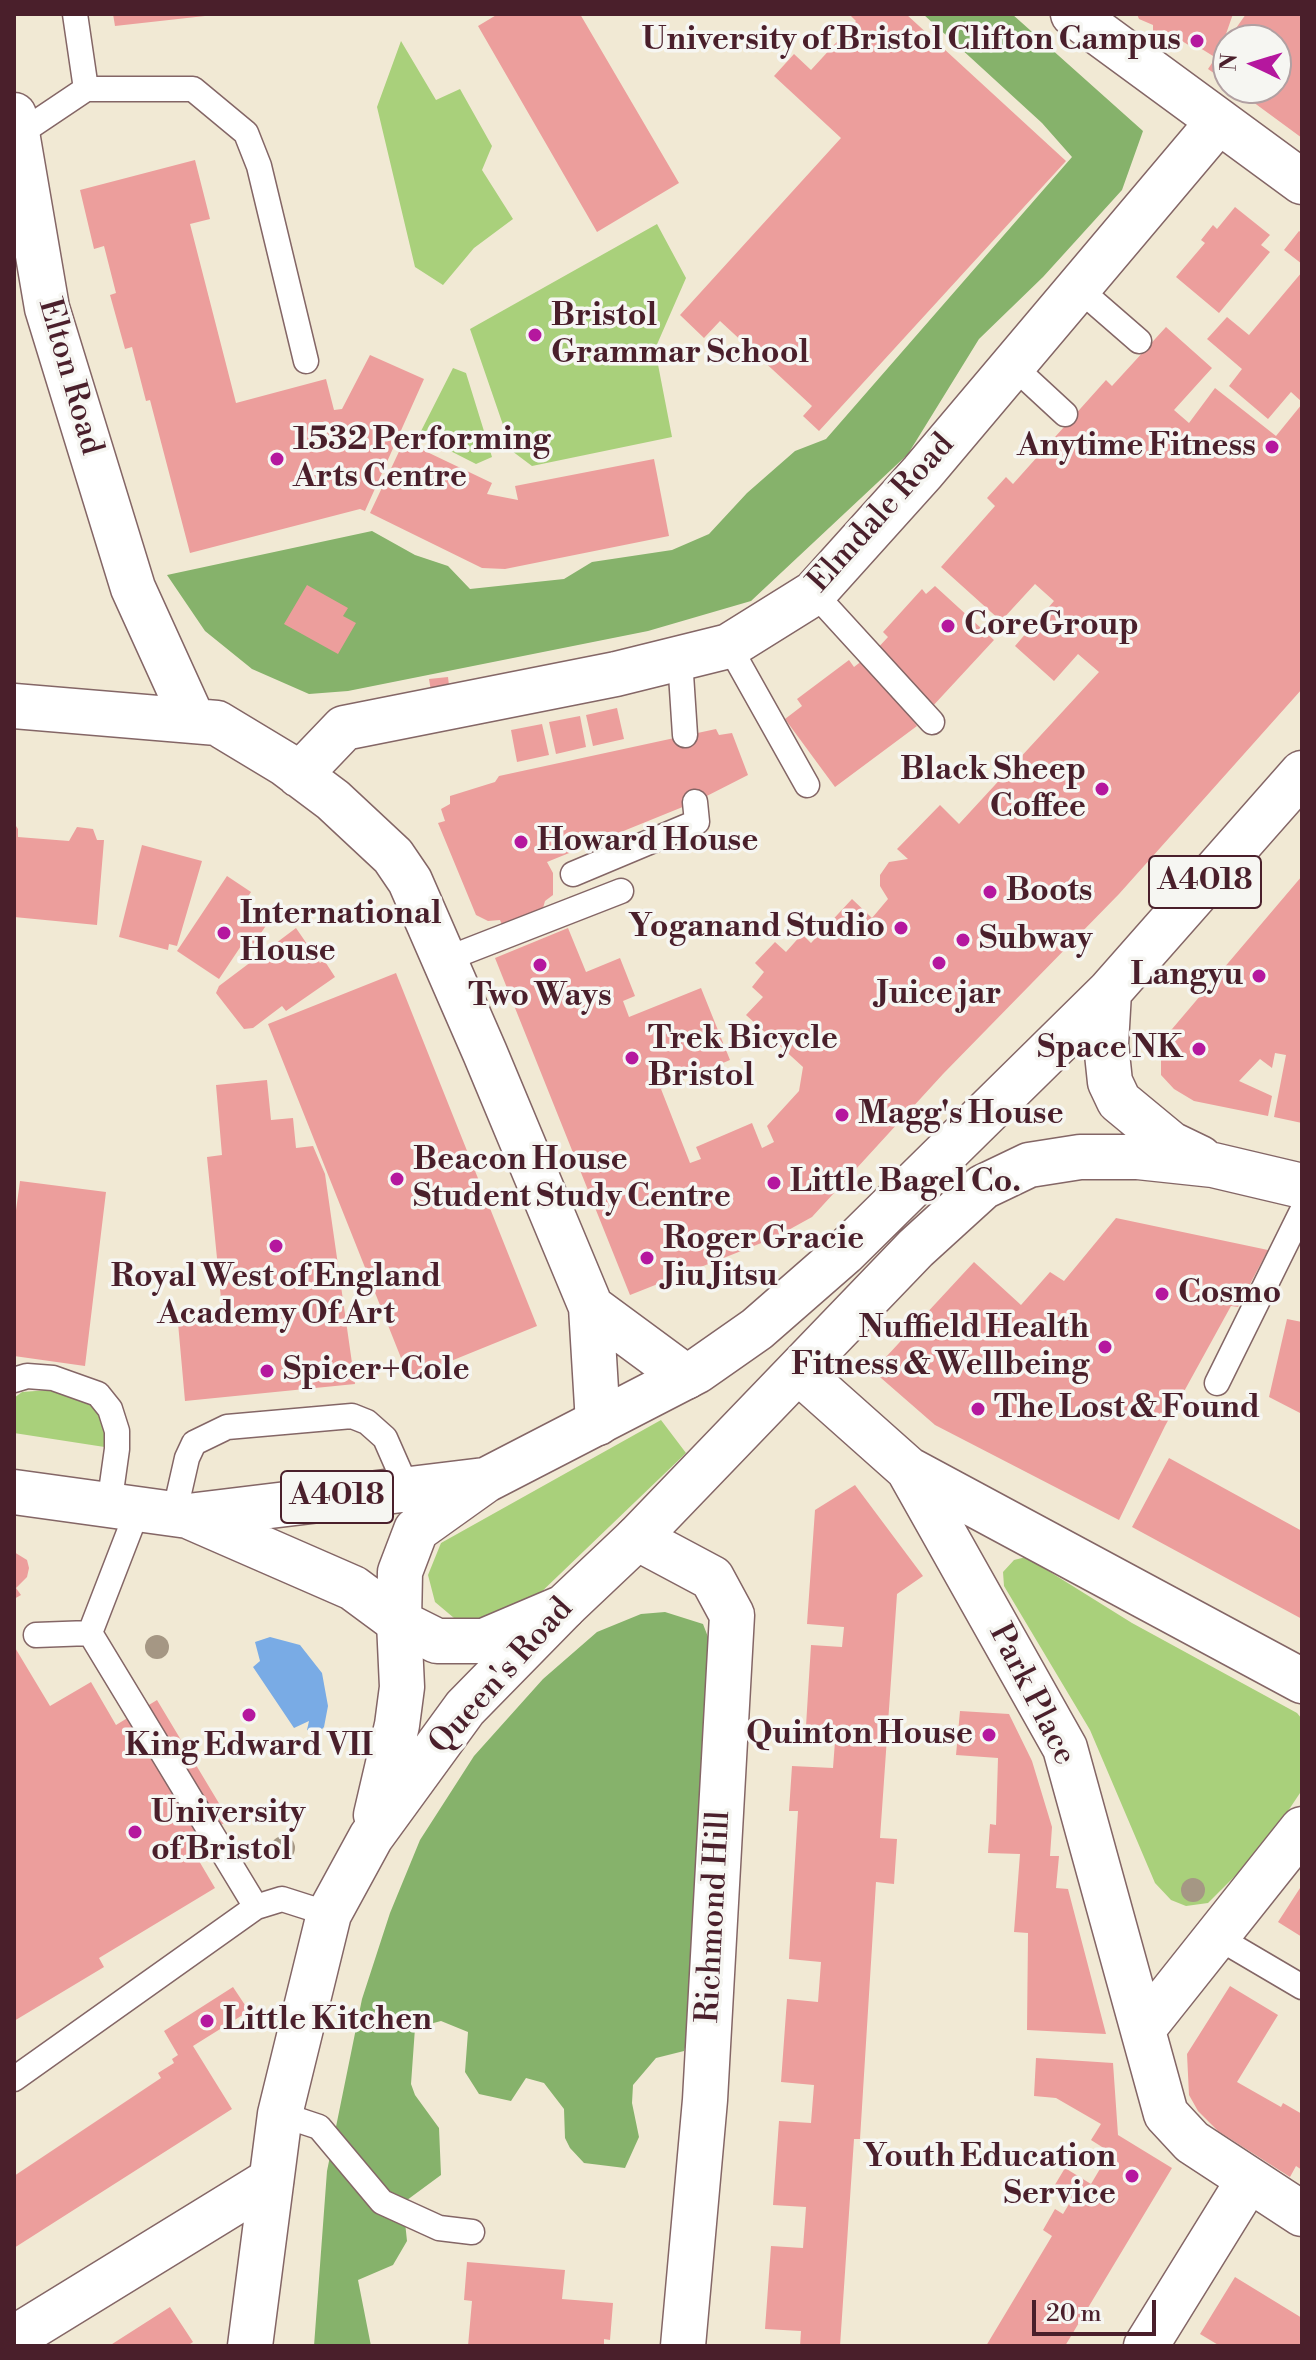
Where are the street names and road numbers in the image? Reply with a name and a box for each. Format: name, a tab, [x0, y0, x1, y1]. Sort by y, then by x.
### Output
street label: Elton Road	[28, 295, 110, 459]
street label: Elmdale Road	[801, 427, 963, 601]
road number: A4018	[1149, 856, 1261, 908]
road number: A4018	[281, 1471, 393, 1523]
street label: Queen's Road	[422, 1591, 582, 1763]
street label: Park Place	[979, 1618, 1083, 1772]
street label: Richmond Hill	[690, 1810, 740, 2024]

